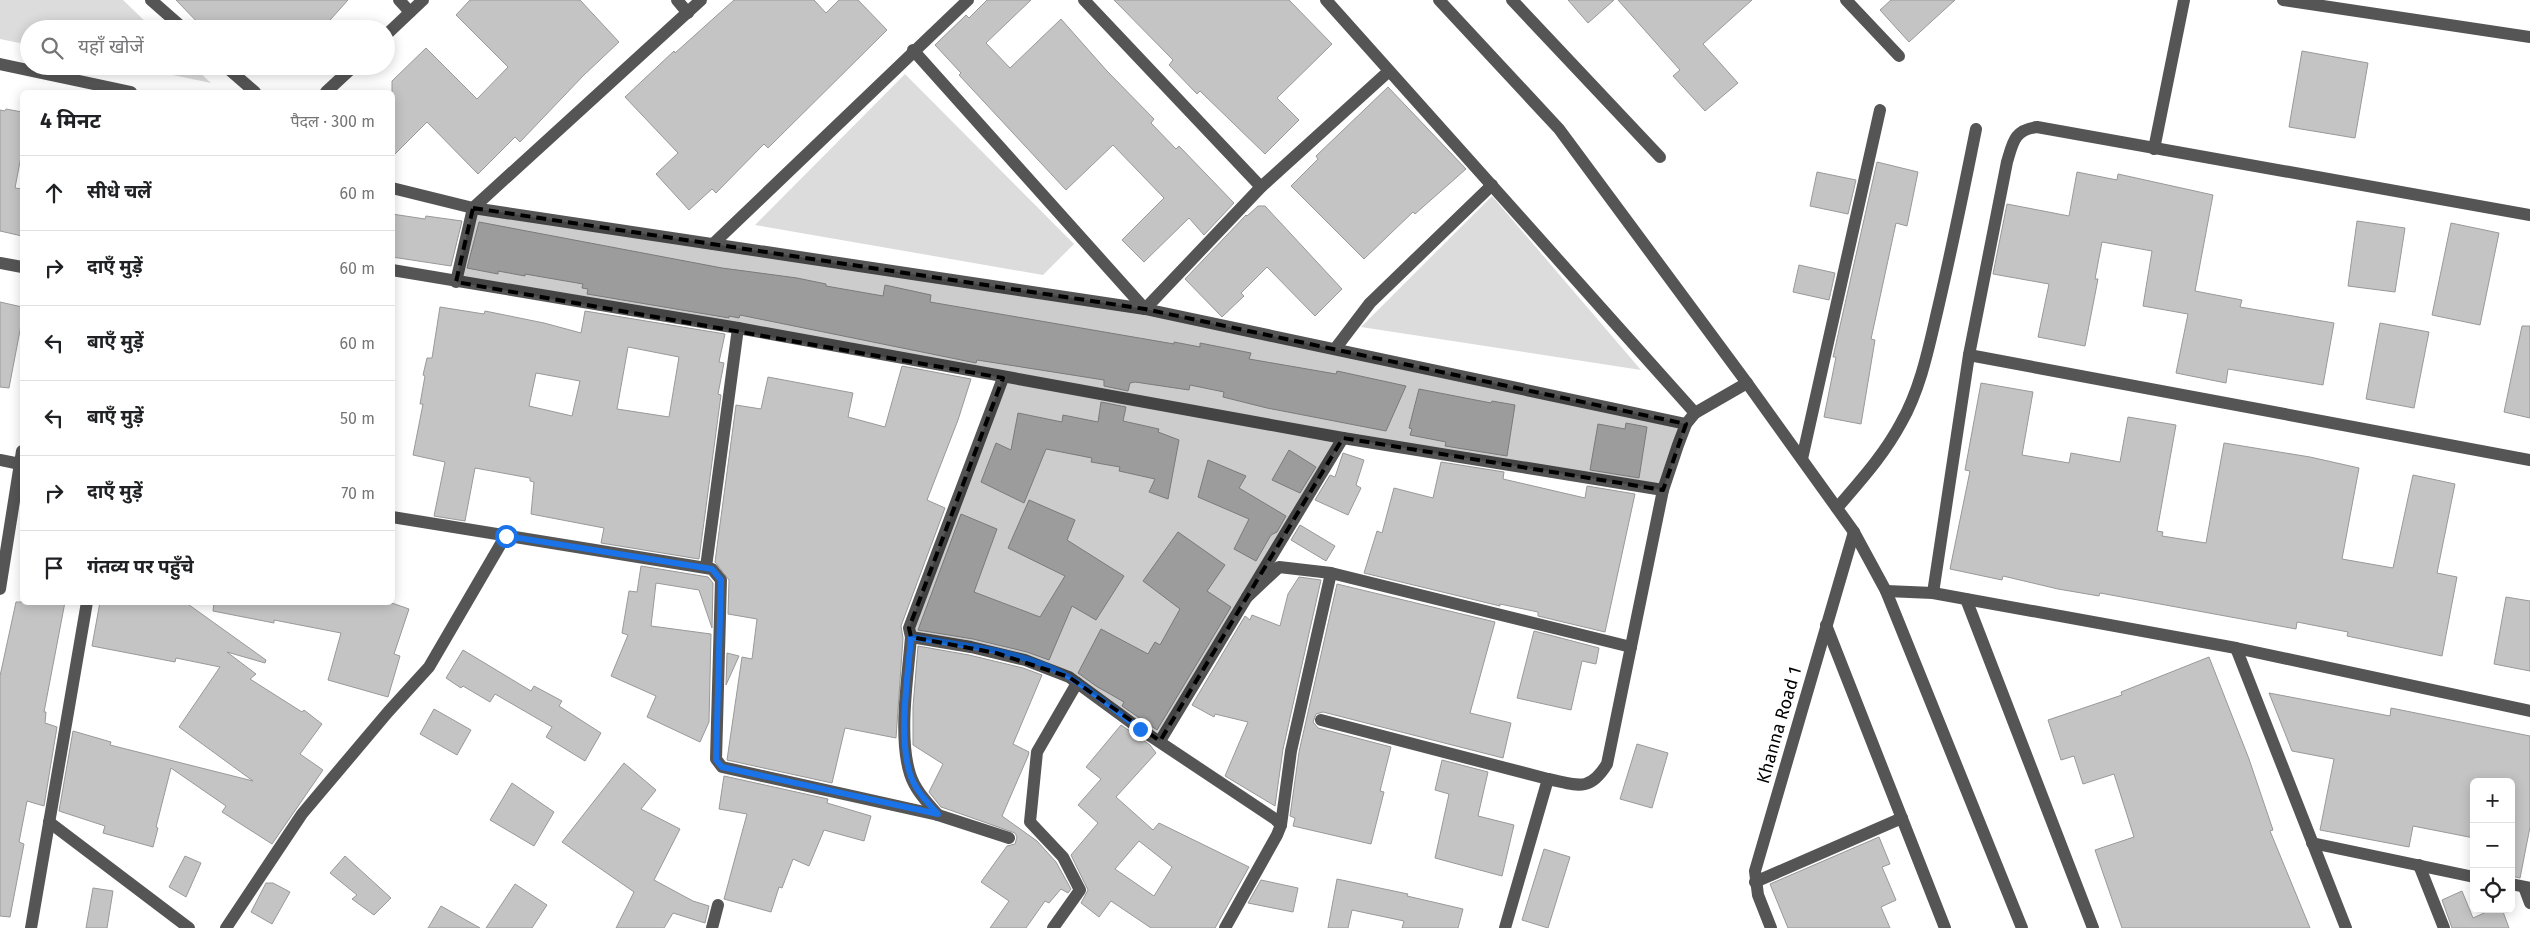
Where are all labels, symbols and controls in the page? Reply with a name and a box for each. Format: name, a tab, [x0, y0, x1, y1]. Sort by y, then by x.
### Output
search box	[20, 20, 395, 75]
icon: search	[38, 34, 66, 62]
text: यहाँ खोजें	[78, 35, 144, 58]
text: 4 मिनट	[40, 108, 101, 134]
text: पैदल · 300 m	[290, 112, 375, 131]
icon: ahead	[40, 179, 68, 207]
text: सीधे चलें	[87, 180, 151, 203]
text: 60 m	[340, 184, 375, 203]
icon: right	[40, 254, 68, 282]
text: दाएँ मुड़ें	[87, 255, 143, 278]
text: 60 m	[340, 259, 375, 278]
icon: left	[40, 329, 68, 357]
text: बाएँ मुड़ें	[87, 330, 144, 353]
text: 60 m	[340, 334, 375, 353]
icon: left	[40, 404, 68, 432]
text: बाएँ मुड़ें	[87, 405, 144, 428]
text: 50 m	[340, 409, 375, 428]
icon: right	[40, 479, 68, 507]
text: दाएँ मुड़ें	[87, 480, 143, 503]
text: 70 m	[341, 484, 375, 503]
route start	[495, 525, 518, 548]
icon: arrive	[40, 554, 68, 582]
text: गंतव्य पर पहुँचे	[87, 555, 194, 578]
street label: Khanna Road 1	[1752, 664, 1806, 786]
route end	[1129, 718, 1152, 741]
map controls	[2470, 778, 2515, 913]
button: +	[2470, 778, 2515, 823]
button: −	[2470, 823, 2515, 868]
button: locate	[2470, 868, 2515, 913]

